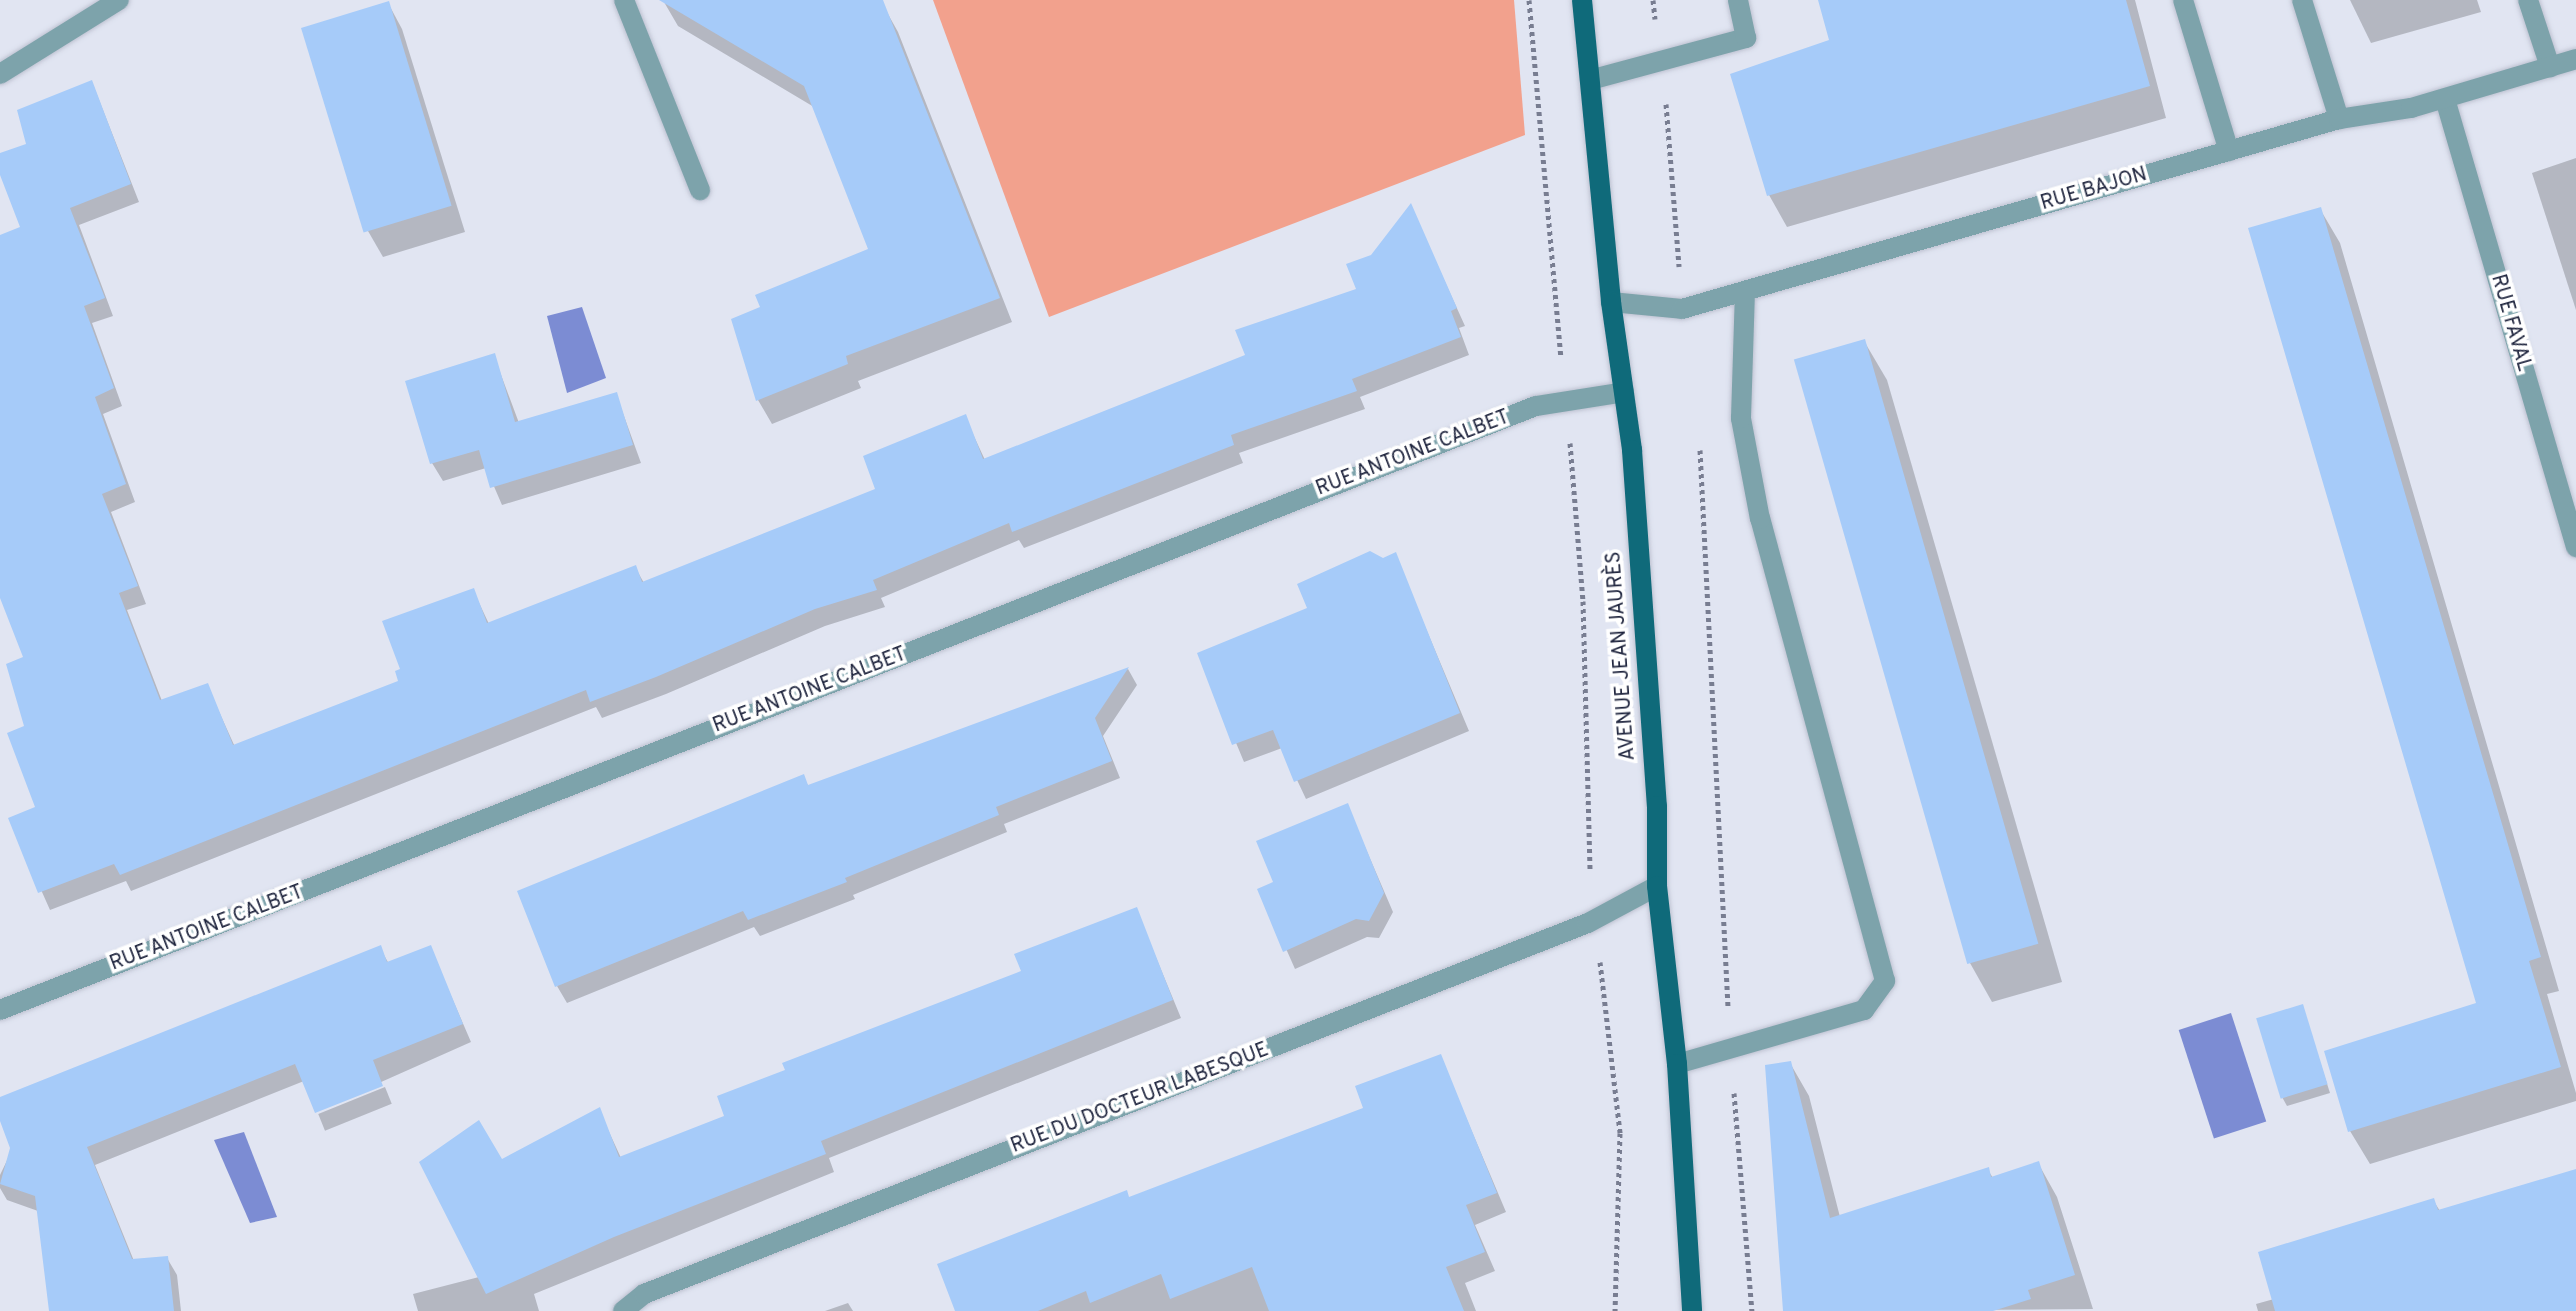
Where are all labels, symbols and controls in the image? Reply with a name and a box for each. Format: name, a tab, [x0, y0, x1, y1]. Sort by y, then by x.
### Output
street label: RUE BAJON	[2038, 163, 2150, 217]
street label: RUE FAVAL	[2485, 272, 2535, 374]
street label: RUE ANTOINE CALBET	[1313, 406, 1513, 502]
street label: AVENUE JEAN JAURÈS	[1603, 551, 1641, 761]
street label: RUE ANTOINE CALBET	[710, 643, 910, 739]
street label: RUE ANTOINE CALBET	[107, 881, 307, 977]
street label: RUE DU DOCTEUR LABESQUE	[1008, 1039, 1272, 1159]

